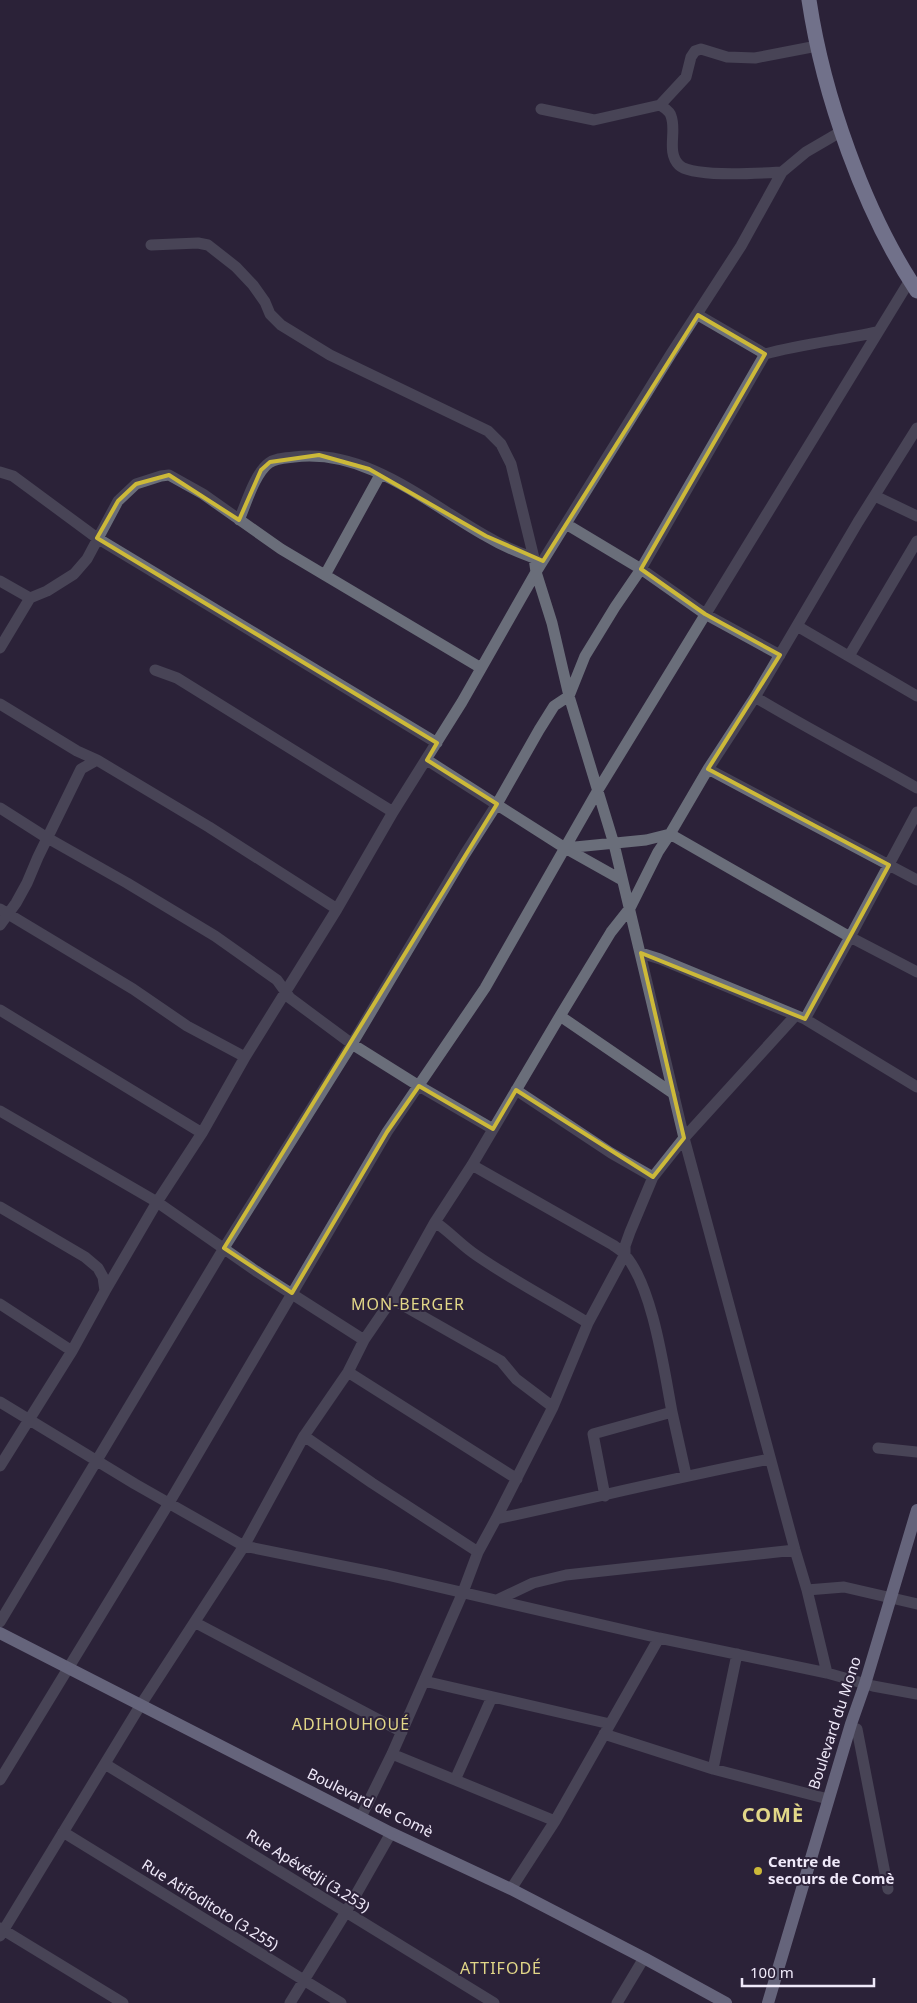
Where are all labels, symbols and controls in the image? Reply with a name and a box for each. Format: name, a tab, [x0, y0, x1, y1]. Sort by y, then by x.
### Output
district label: MON-BERGER	[351, 1293, 465, 1315]
street label: Boulevard du Mono	[803, 1654, 865, 1792]
district label: ADIHOUHOUÉ	[292, 1713, 410, 1735]
street label: Boulevard de Comè	[304, 1763, 437, 1841]
district label: COMÈ	[742, 1801, 804, 1828]
street label: Rue Apévédji (3.253)	[243, 1824, 374, 1916]
place label: Centre de secours de Comè	[768, 1851, 894, 1888]
street label: Rue Atifoditoto (3.255)	[138, 1854, 283, 1954]
marker: Centre de secours de Comè	[752, 1865, 764, 1877]
scale bar	[742, 1956, 874, 1988]
district label: ATTIFODÉ	[460, 1957, 542, 1979]
text: 100 m	[750, 1962, 794, 1982]

